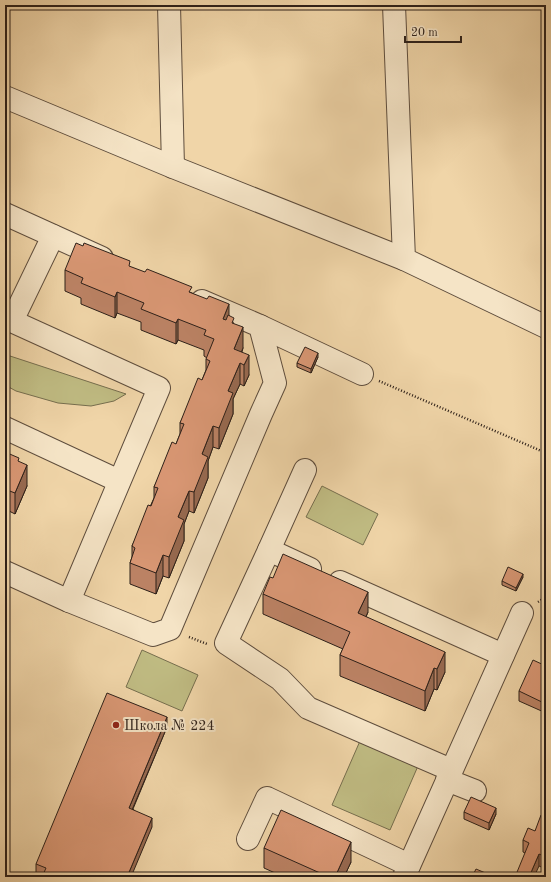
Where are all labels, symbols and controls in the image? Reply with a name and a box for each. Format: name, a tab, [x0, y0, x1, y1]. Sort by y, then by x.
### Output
scale bar	[405, 18, 461, 44]
text: 20 m	[411, 27, 438, 39]
place label: Школа № 224	[124, 719, 215, 733]
marker: Школа № 224	[111, 720, 121, 730]

